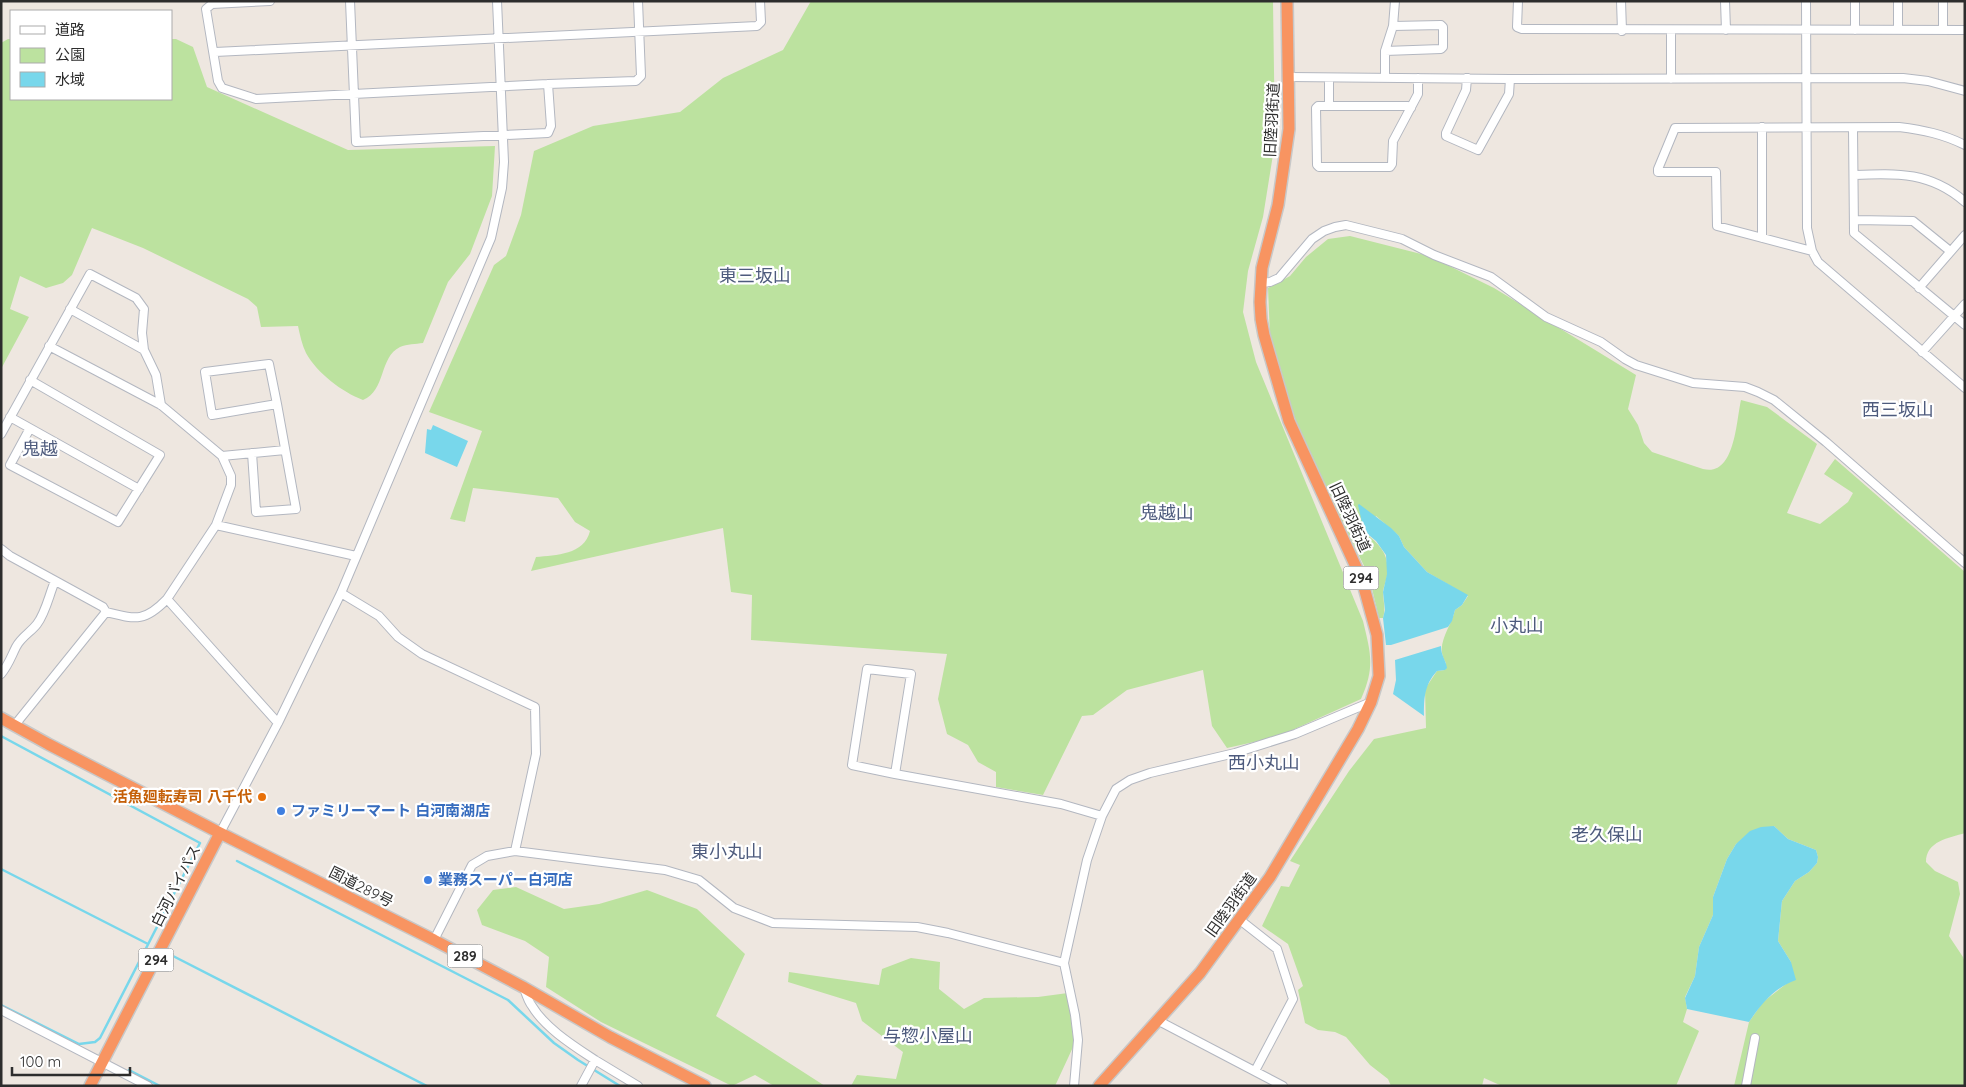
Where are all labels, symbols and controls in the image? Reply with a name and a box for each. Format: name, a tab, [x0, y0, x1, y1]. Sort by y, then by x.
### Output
legend	[10, 10, 172, 100]
text: 道路	[55, 20, 85, 39]
text: 公園	[55, 45, 85, 64]
text: 水域	[55, 70, 85, 89]
street label: 旧陸羽街道	[1260, 82, 1283, 158]
district label: 東三坂山	[719, 264, 791, 287]
district label: 西三坂山	[1862, 398, 1934, 421]
district label: 鬼越	[22, 437, 58, 460]
street label: 旧陸羽街道	[1326, 479, 1375, 555]
district label: 鬼越山	[1140, 501, 1194, 524]
road number: 294	[1344, 566, 1378, 590]
district label: 小丸山	[1490, 614, 1544, 637]
district label: 西小丸山	[1228, 751, 1300, 774]
place label: 活魚廻転寿司 八千代	[113, 787, 252, 806]
marker: 活魚廻転寿司 八千代	[256, 791, 268, 803]
place label: ファミリーマート 白河南湖店	[291, 801, 490, 820]
marker: ファミリーマート 白河南湖店	[275, 805, 287, 817]
district label: 老久保山	[1571, 823, 1643, 846]
district label: 東小丸山	[691, 840, 763, 863]
street label: 白河バイパス	[147, 841, 204, 930]
street label: 国道289号	[326, 862, 397, 911]
street label: 旧陸羽街道	[1201, 869, 1260, 941]
place label: 業務スーパー白河店	[438, 870, 573, 889]
marker: 業務スーパー白河店	[422, 874, 434, 886]
road number: 289	[448, 944, 482, 968]
road number: 294	[138, 948, 174, 972]
district label: 与惣小屋山	[883, 1024, 973, 1047]
scale bar	[12, 1044, 130, 1076]
text: 100 m	[20, 1052, 61, 1071]

